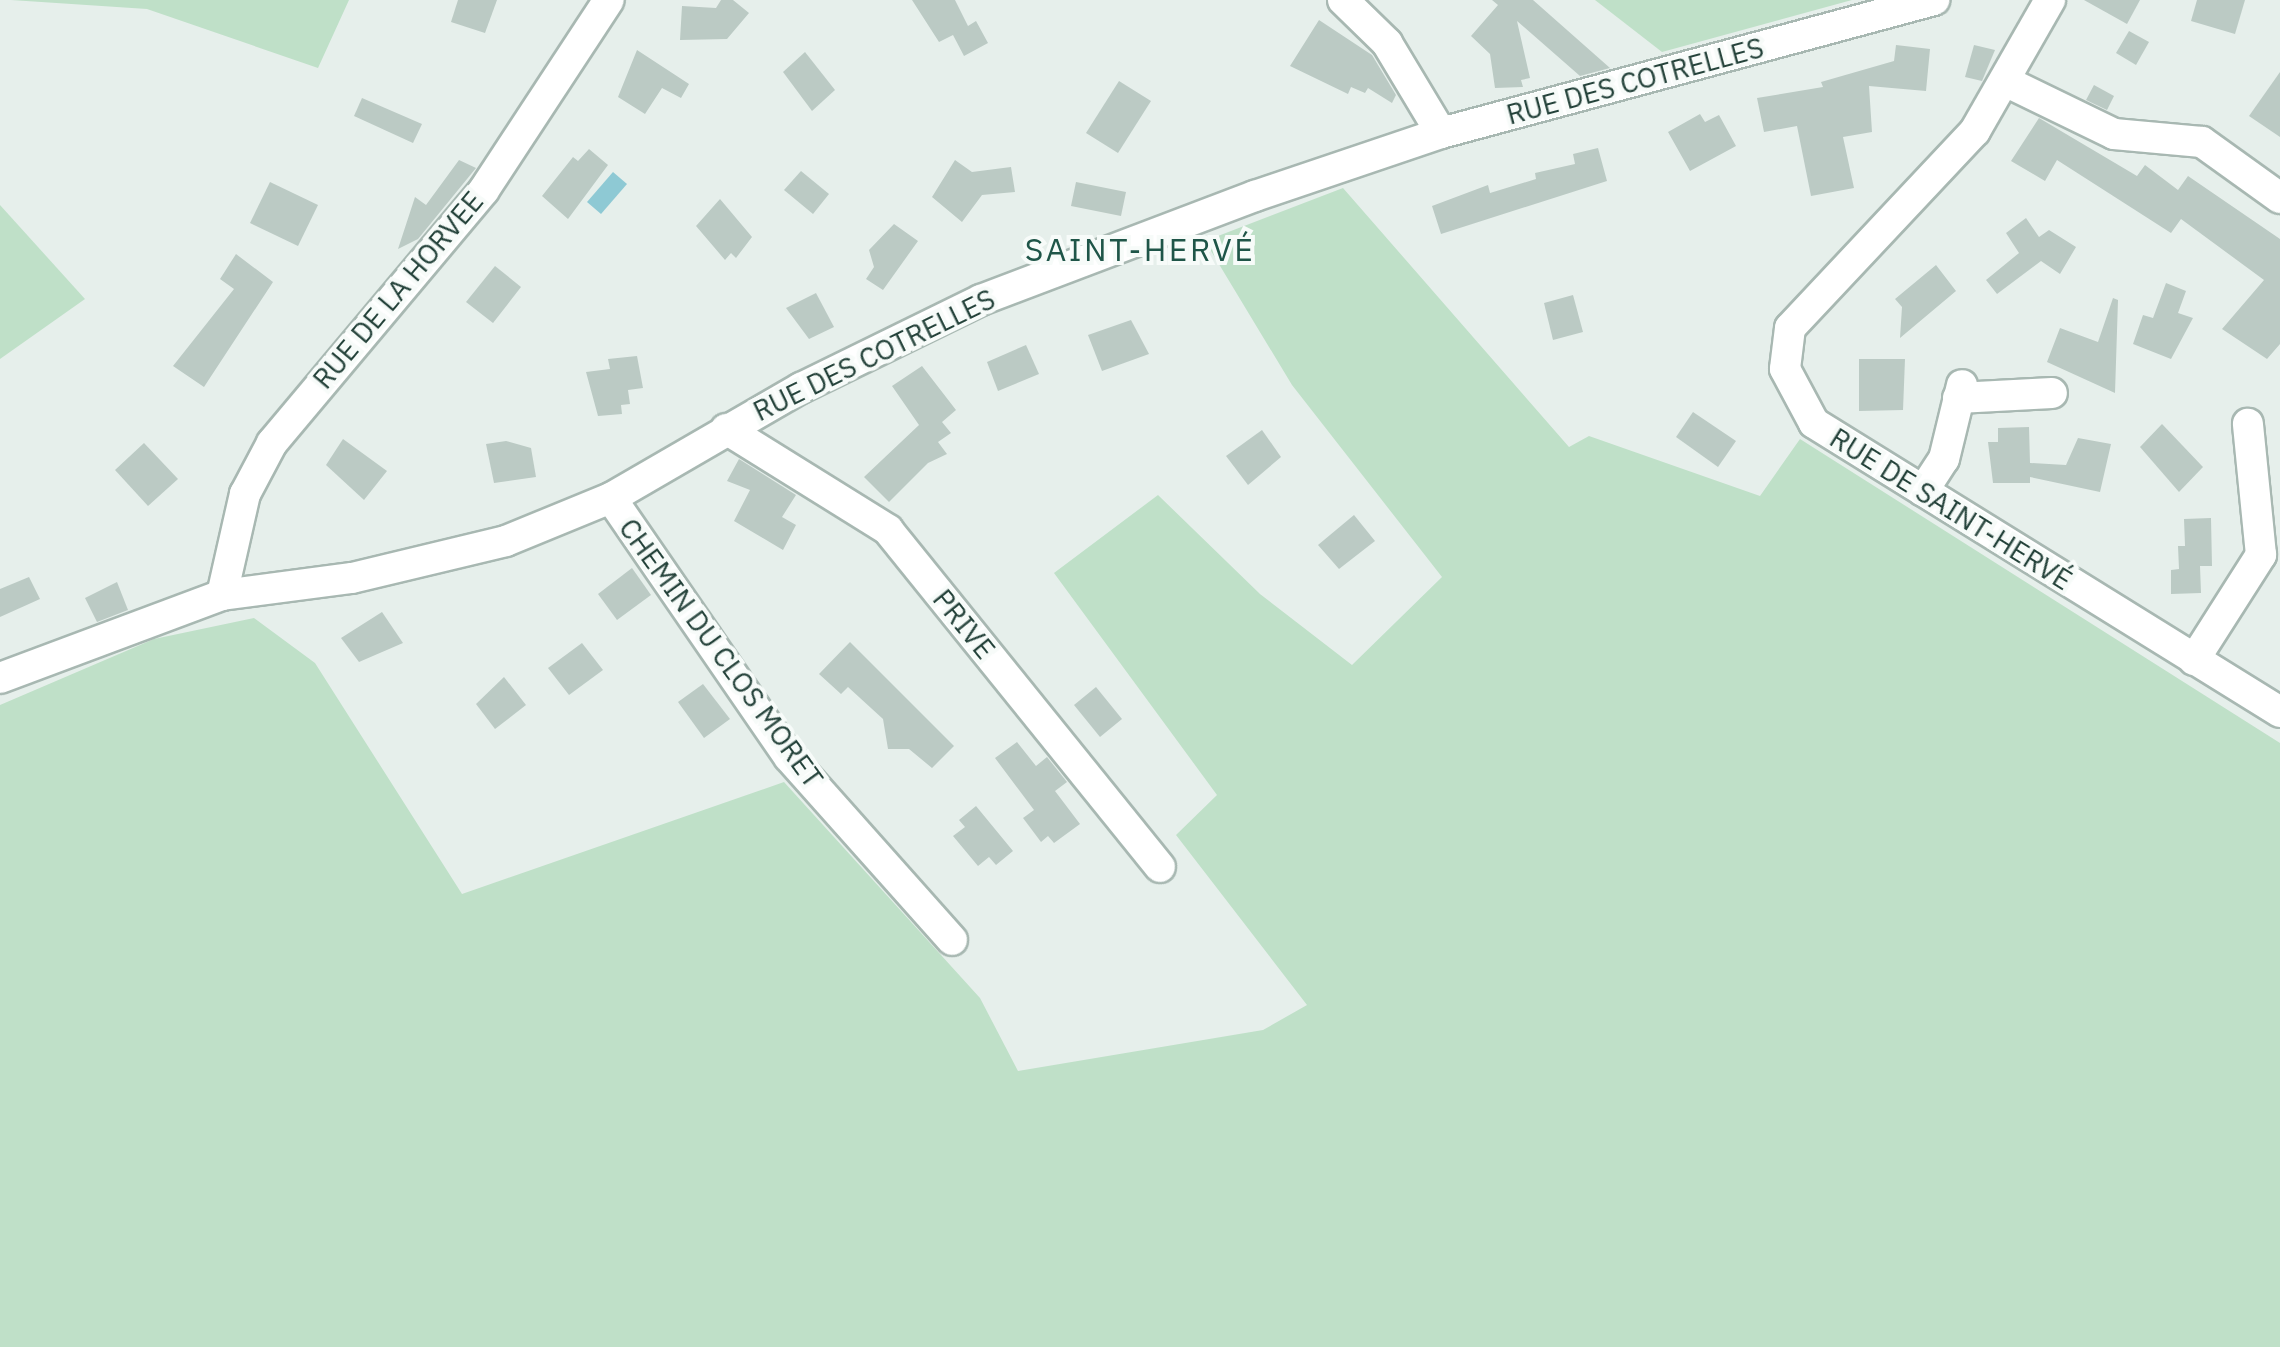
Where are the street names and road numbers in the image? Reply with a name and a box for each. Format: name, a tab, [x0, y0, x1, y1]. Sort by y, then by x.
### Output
street label: RUE DES COTRELLES	[1503, 31, 1767, 131]
street label: RUE DE LA HORVEE	[306, 185, 490, 395]
street label: RUE DES COTRELLES	[748, 282, 1000, 428]
street label: RUE DE SAINT-HERVÉ	[1824, 421, 2078, 597]
street label: CHEMIN DU CLOS MORET	[612, 512, 830, 794]
street label: PRIVE	[926, 583, 1002, 665]

